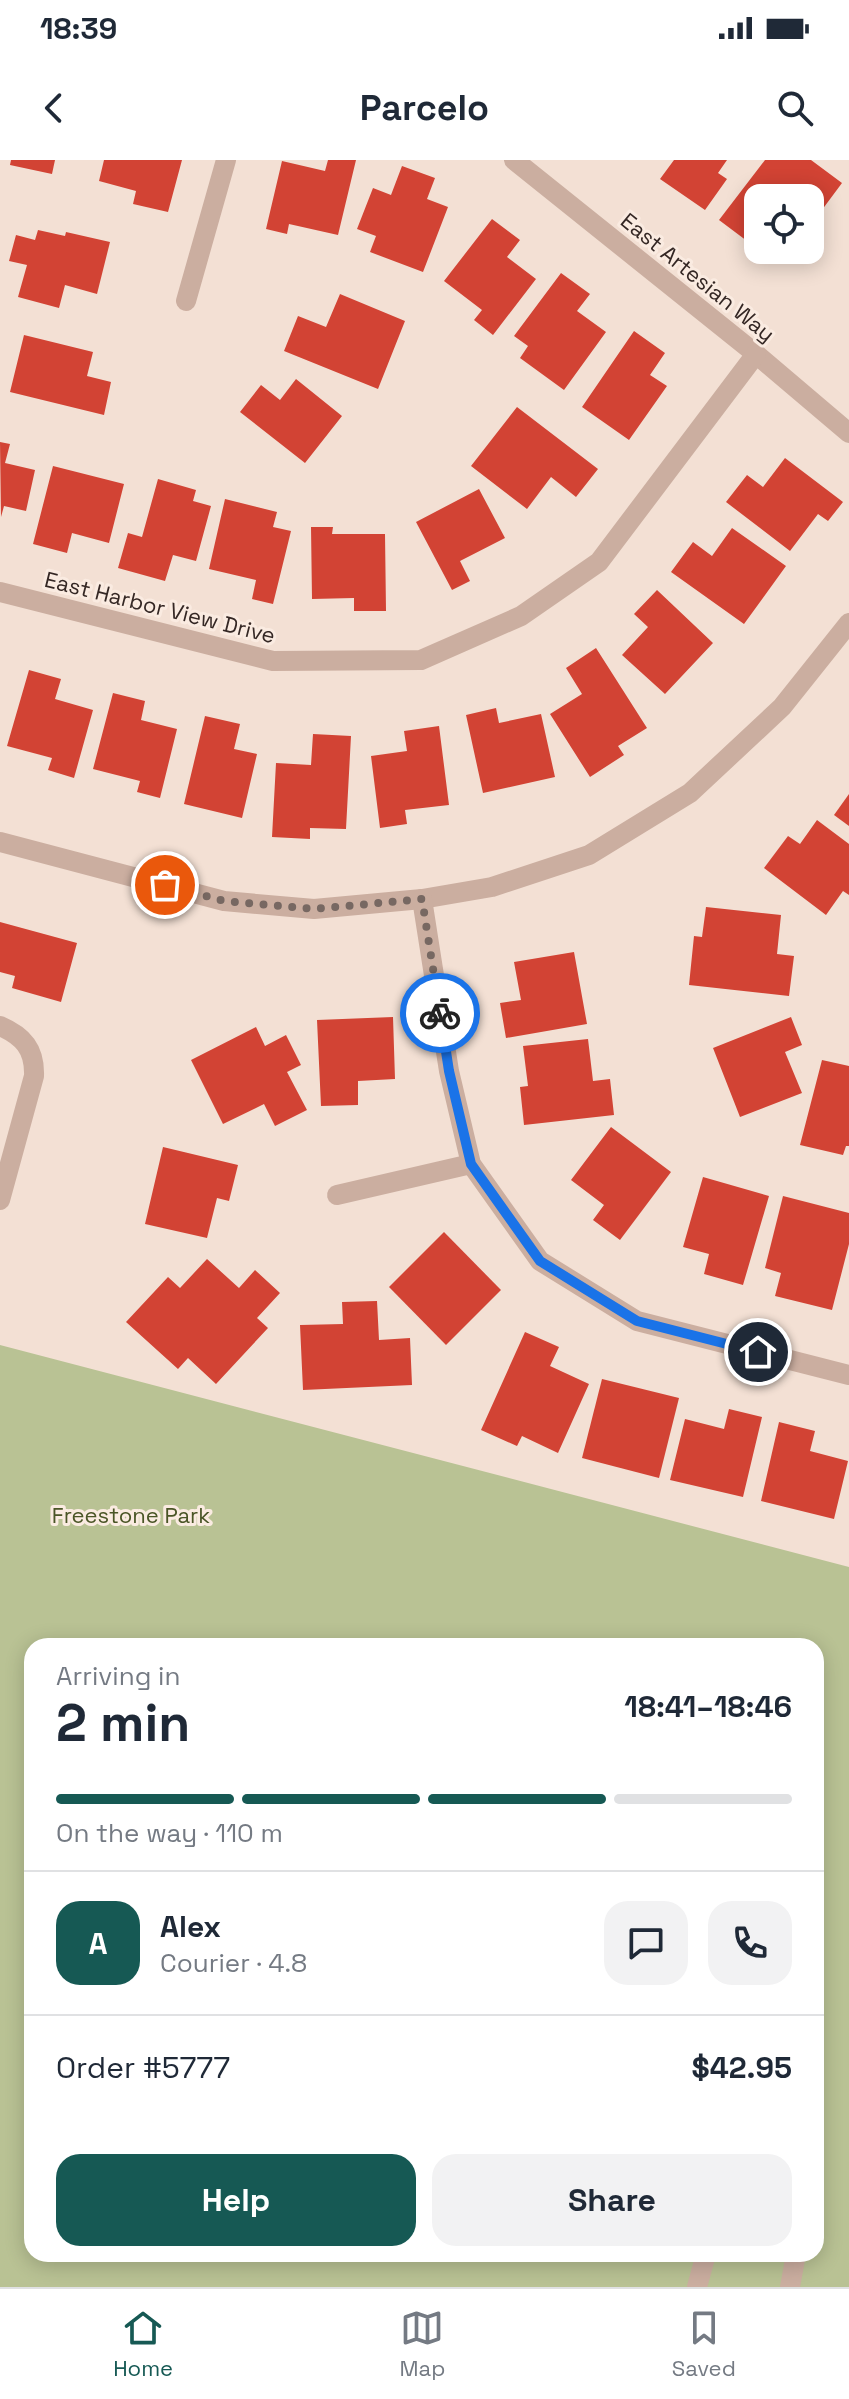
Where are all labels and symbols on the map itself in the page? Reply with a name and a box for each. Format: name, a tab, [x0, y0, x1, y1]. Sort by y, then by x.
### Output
street label: East Artesian Way	[615, 206, 781, 348]
street label: East Harbor View Drive	[42, 565, 278, 649]
pin	[131, 851, 199, 919]
courier	[400, 973, 480, 1053]
pin	[724, 1318, 792, 1386]
park label: Freestone Park	[52, 1501, 210, 1529]

